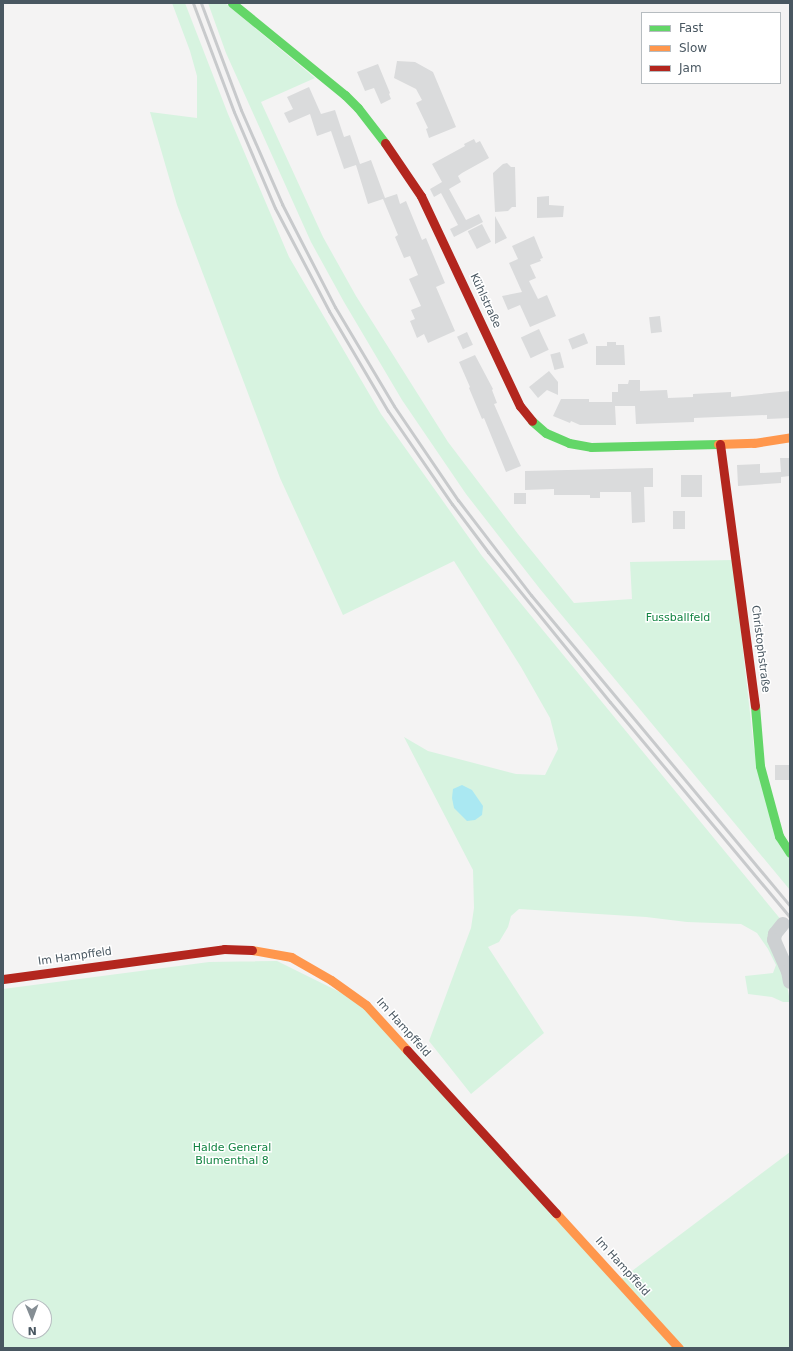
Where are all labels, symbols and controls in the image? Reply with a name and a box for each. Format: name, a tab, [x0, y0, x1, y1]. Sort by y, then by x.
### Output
legend	[641, 12, 781, 84]
text: Fast	[679, 21, 703, 35]
text: Slow	[679, 41, 707, 55]
text: Jam	[679, 61, 702, 75]
street label: Kühlstraße	[467, 272, 503, 330]
street label: Christophstraße	[748, 605, 772, 693]
park label: Fussballfeld	[646, 611, 710, 625]
street label: Im Hampffeld	[37, 945, 113, 969]
street label: Im Hampffeld	[373, 996, 433, 1060]
park label: Halde General Blumenthal 8	[193, 1142, 271, 1168]
street label: Im Hampffeld	[592, 1235, 652, 1299]
north arrow	[12, 1299, 52, 1339]
text: N	[27, 1324, 37, 1337]

